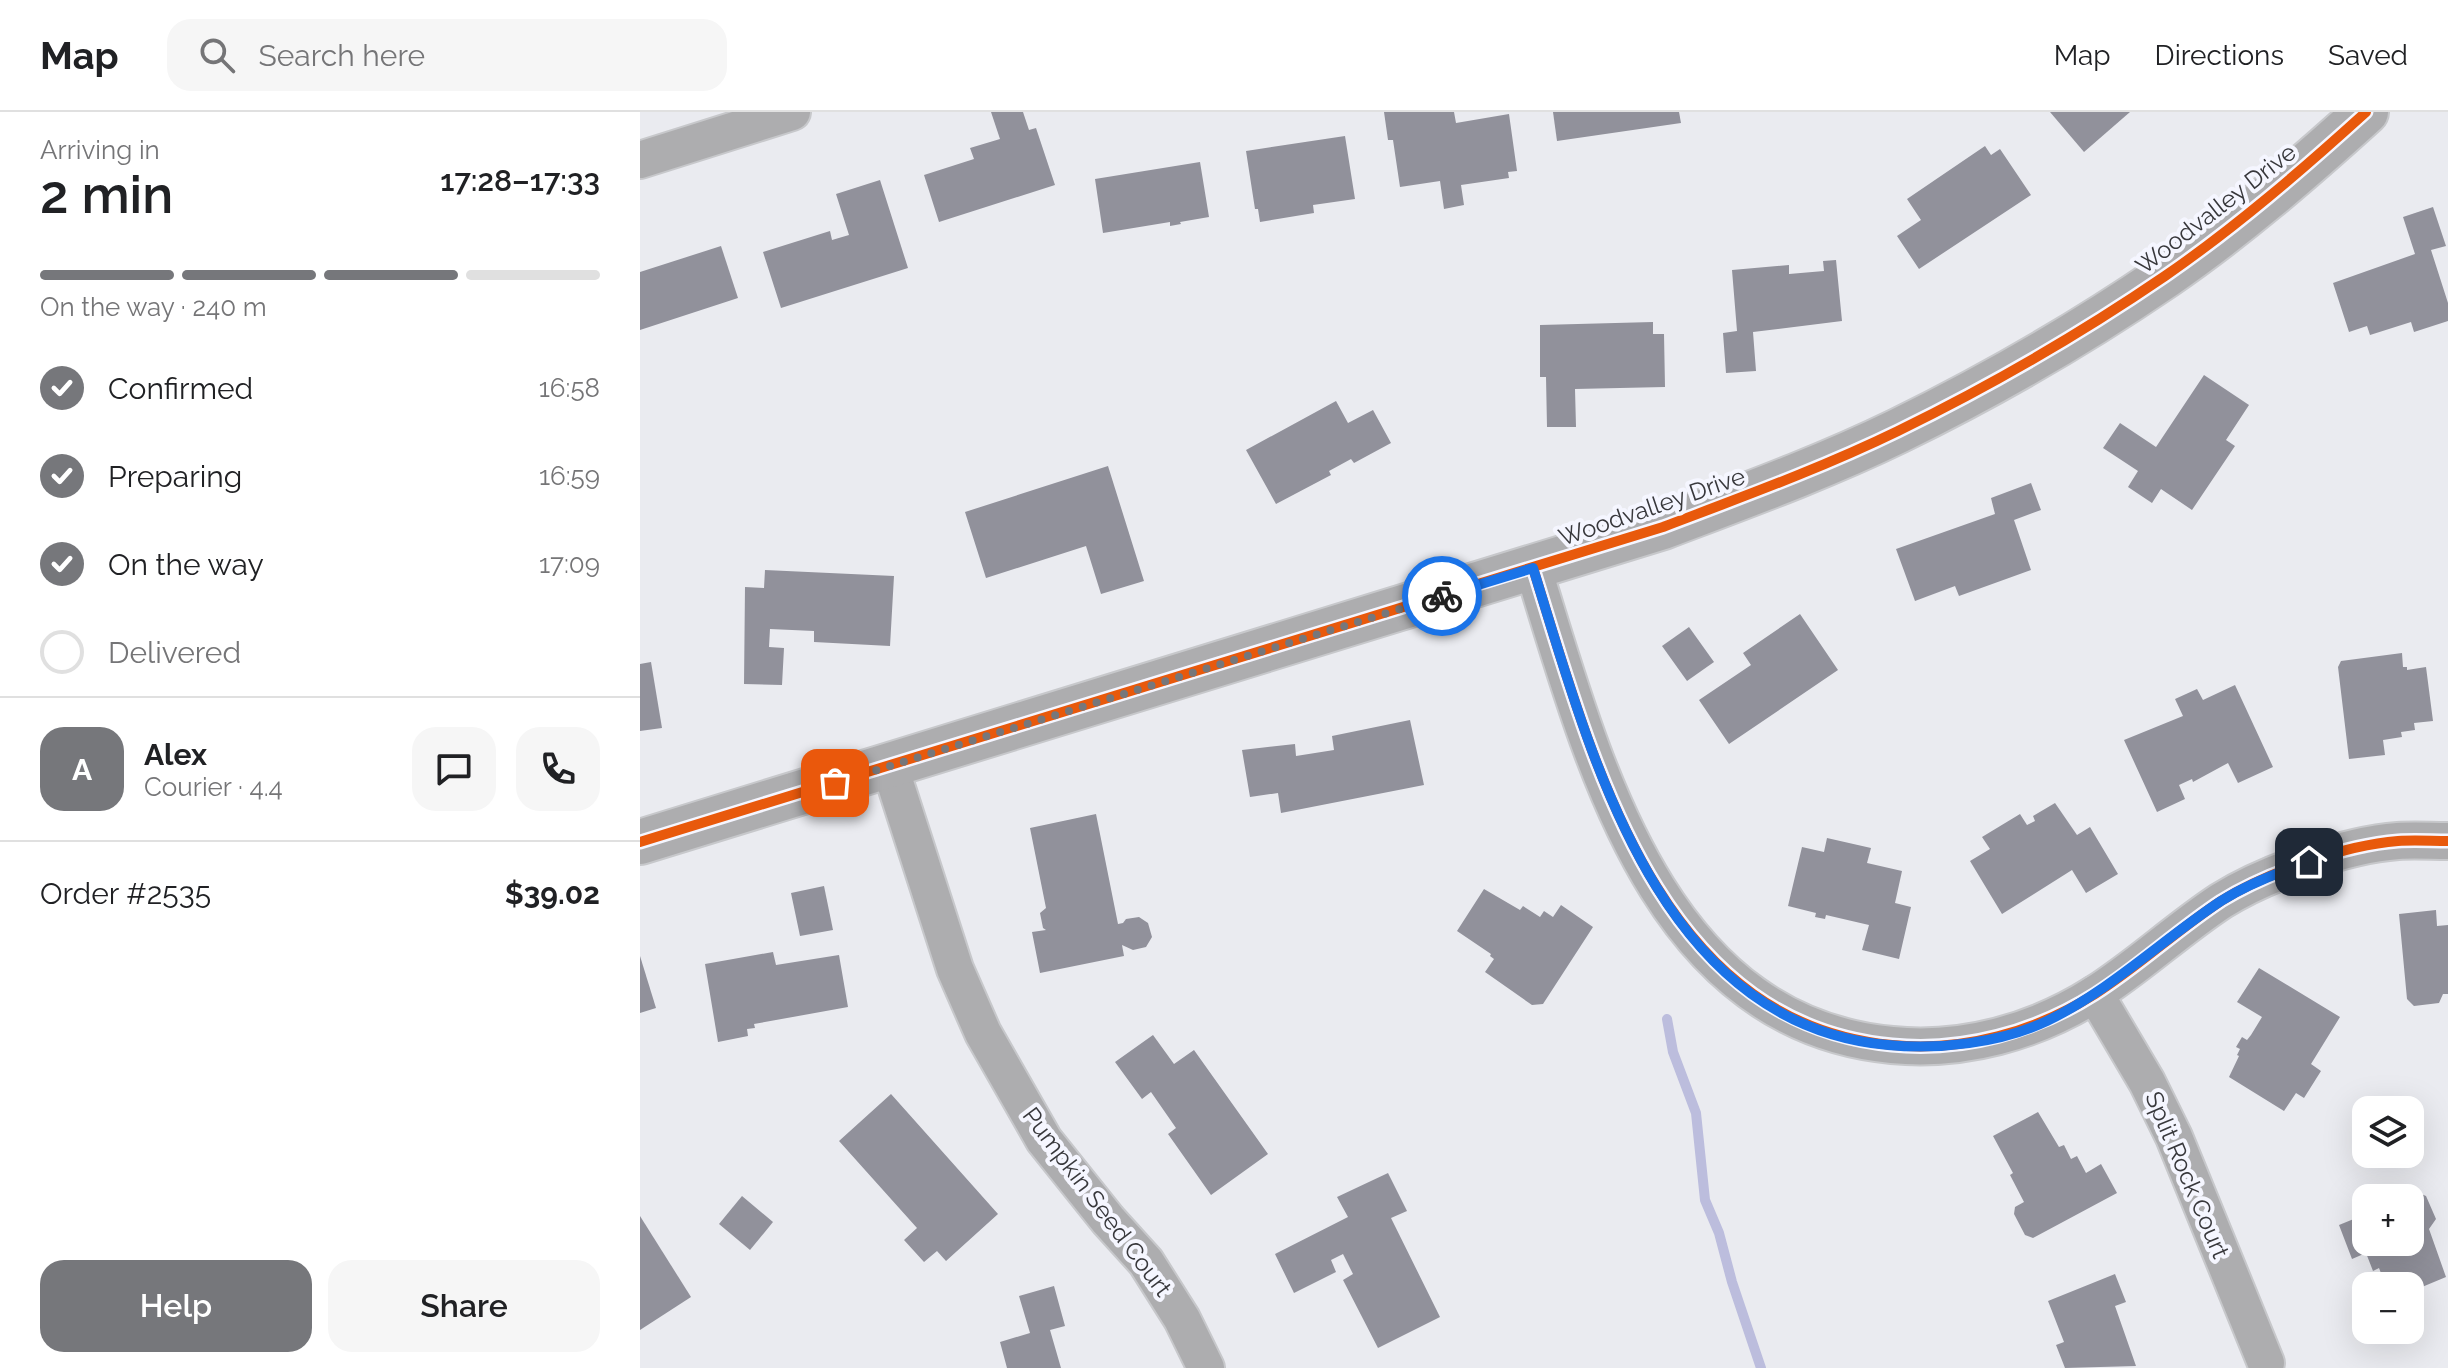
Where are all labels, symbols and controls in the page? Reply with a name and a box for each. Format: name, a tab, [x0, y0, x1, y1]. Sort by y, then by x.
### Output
search box	[167, 19, 727, 91]
text: Map	[40, 33, 119, 78]
icon: search	[195, 33, 239, 77]
text: Search here	[259, 38, 425, 73]
text: Map	[2054, 39, 2111, 72]
text: Directions	[2155, 39, 2284, 72]
text: Saved	[2328, 39, 2408, 72]
text: Arriving in	[40, 135, 160, 165]
street label: Woodvalley Drive	[2130, 137, 2301, 280]
text: 17:28–17:33	[440, 163, 600, 198]
text: 2 min	[40, 164, 173, 225]
text: On the way · 240 m	[40, 292, 267, 322]
icon: check	[40, 366, 84, 410]
text: Confirmed	[108, 371, 253, 406]
text: 16:58	[539, 373, 600, 403]
icon: check	[40, 454, 84, 498]
text: Preparing	[108, 459, 242, 494]
text: 16:59	[539, 461, 600, 491]
street label: Woodvalley Drive	[1555, 461, 1749, 552]
icon: check	[40, 542, 84, 586]
text: On the way	[108, 547, 264, 582]
text: 17:09	[539, 549, 600, 579]
courier	[1402, 556, 1482, 636]
icon: bike	[1420, 574, 1464, 618]
text: Delivered	[108, 635, 241, 670]
button: chat	[412, 727, 496, 811]
button: phone	[516, 727, 600, 811]
text: Alex	[144, 737, 207, 772]
pin	[801, 749, 869, 817]
text: A	[72, 752, 92, 787]
icon: bag	[813, 761, 857, 805]
text: Courier · 4.4	[144, 772, 283, 802]
pin	[2275, 828, 2343, 896]
icon: home	[2287, 840, 2331, 884]
text: Order #2535	[40, 876, 211, 911]
text: $39.02	[505, 876, 600, 911]
street label: Split Rock Court	[2139, 1087, 2236, 1263]
map controls	[2352, 1096, 2424, 1344]
button: layers	[2352, 1096, 2424, 1168]
street label: Pumpkin Seed Court	[1017, 1101, 1178, 1302]
button: +	[2352, 1184, 2424, 1256]
button: Help	[40, 1260, 312, 1352]
button: Share	[328, 1260, 600, 1352]
button: −	[2352, 1272, 2424, 1344]

